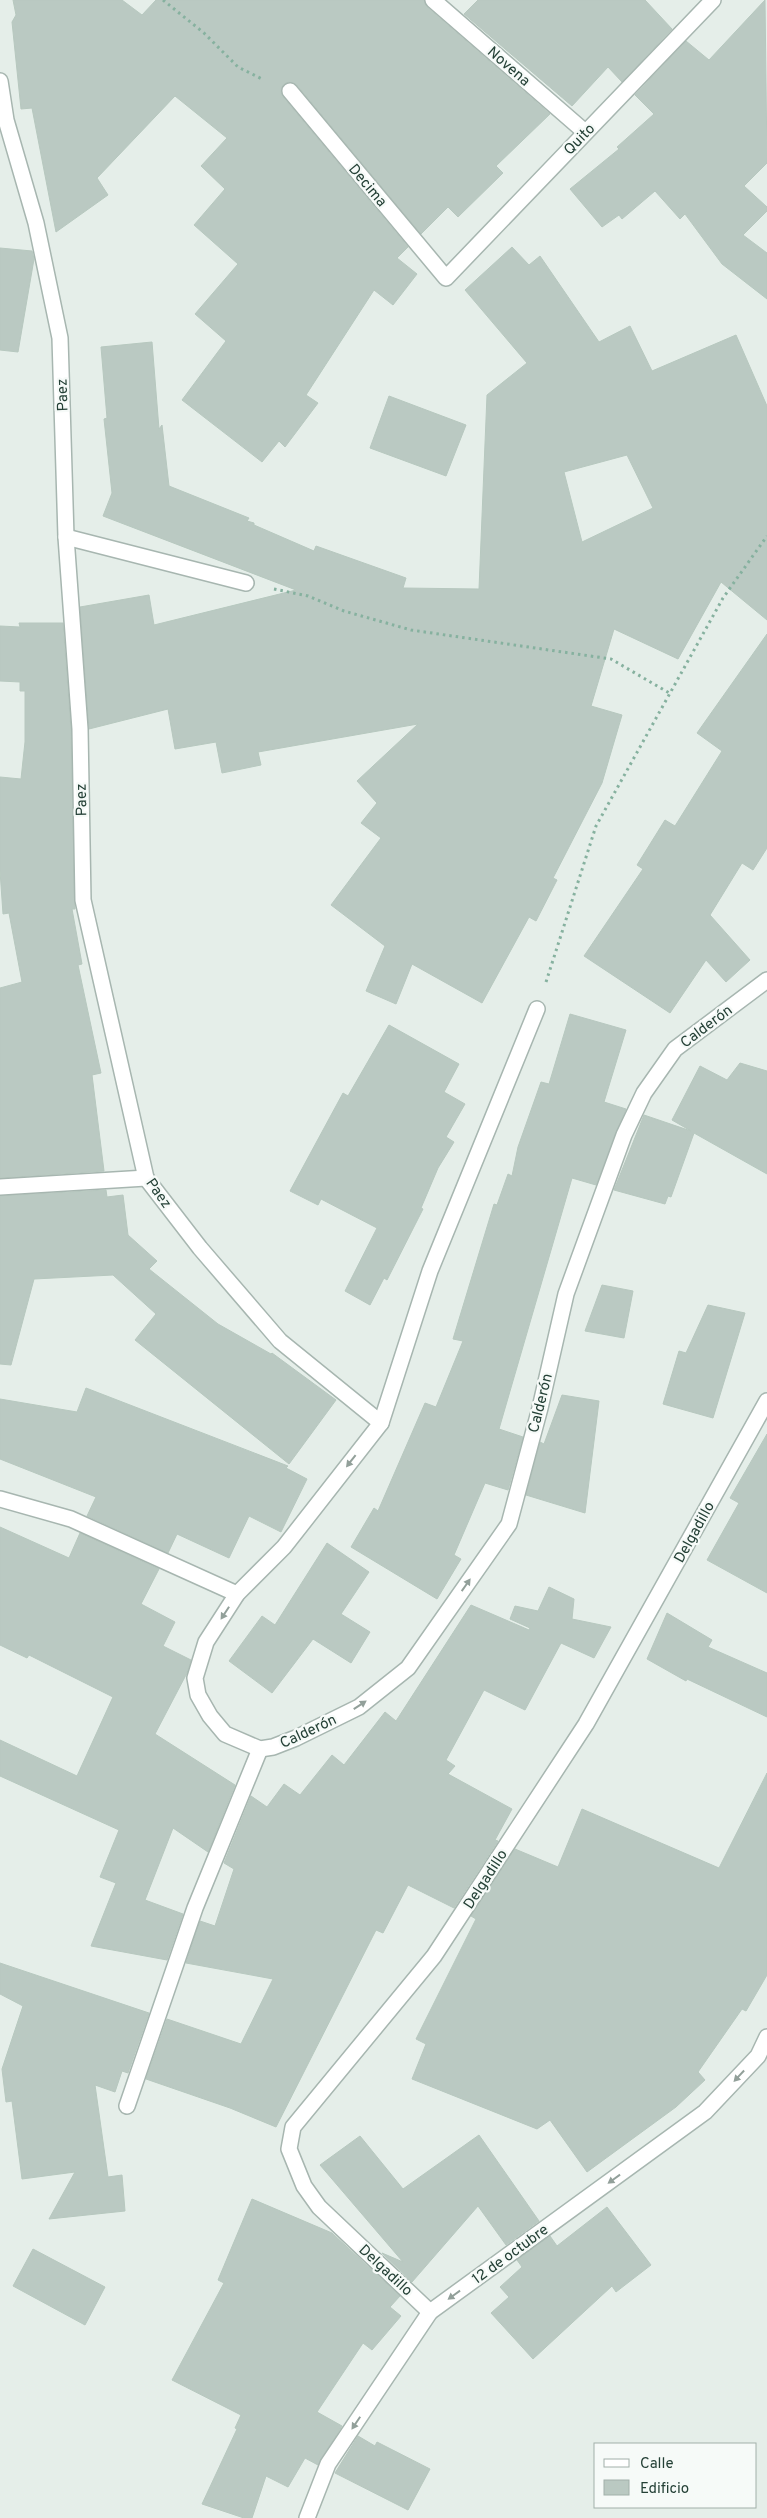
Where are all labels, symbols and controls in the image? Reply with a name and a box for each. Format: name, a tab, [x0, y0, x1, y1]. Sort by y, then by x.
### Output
street label: Novena	[482, 43, 534, 91]
street label: Quito	[560, 120, 600, 160]
street label: Decima	[343, 161, 390, 211]
street label: Paez	[53, 378, 74, 412]
street label: Paez	[73, 783, 92, 817]
street label: Calderón	[677, 1001, 737, 1053]
street label: Paez	[141, 1175, 175, 1213]
street label: Calderón	[525, 1372, 558, 1435]
one-way arrow	[346, 1454, 357, 1467]
street label: Delgadillo	[671, 1499, 720, 1567]
one-way arrow	[462, 1579, 471, 1592]
one-way arrow	[220, 1606, 230, 1619]
one-way arrow	[353, 1701, 366, 1710]
street label: Calderón	[277, 1711, 340, 1754]
street label: Delgadillo	[460, 1846, 513, 1913]
one-way arrow	[733, 2070, 745, 2082]
one-way arrow	[607, 2173, 620, 2183]
street label: 12 de octubre	[469, 2221, 553, 2289]
street label: Delgadillo	[354, 2241, 416, 2301]
one-way arrow	[447, 2290, 461, 2300]
one-way arrow	[351, 2416, 361, 2429]
legend	[594, 2443, 757, 2508]
text: Calle	[640, 2455, 674, 2474]
text: Edificio	[640, 2480, 689, 2499]

